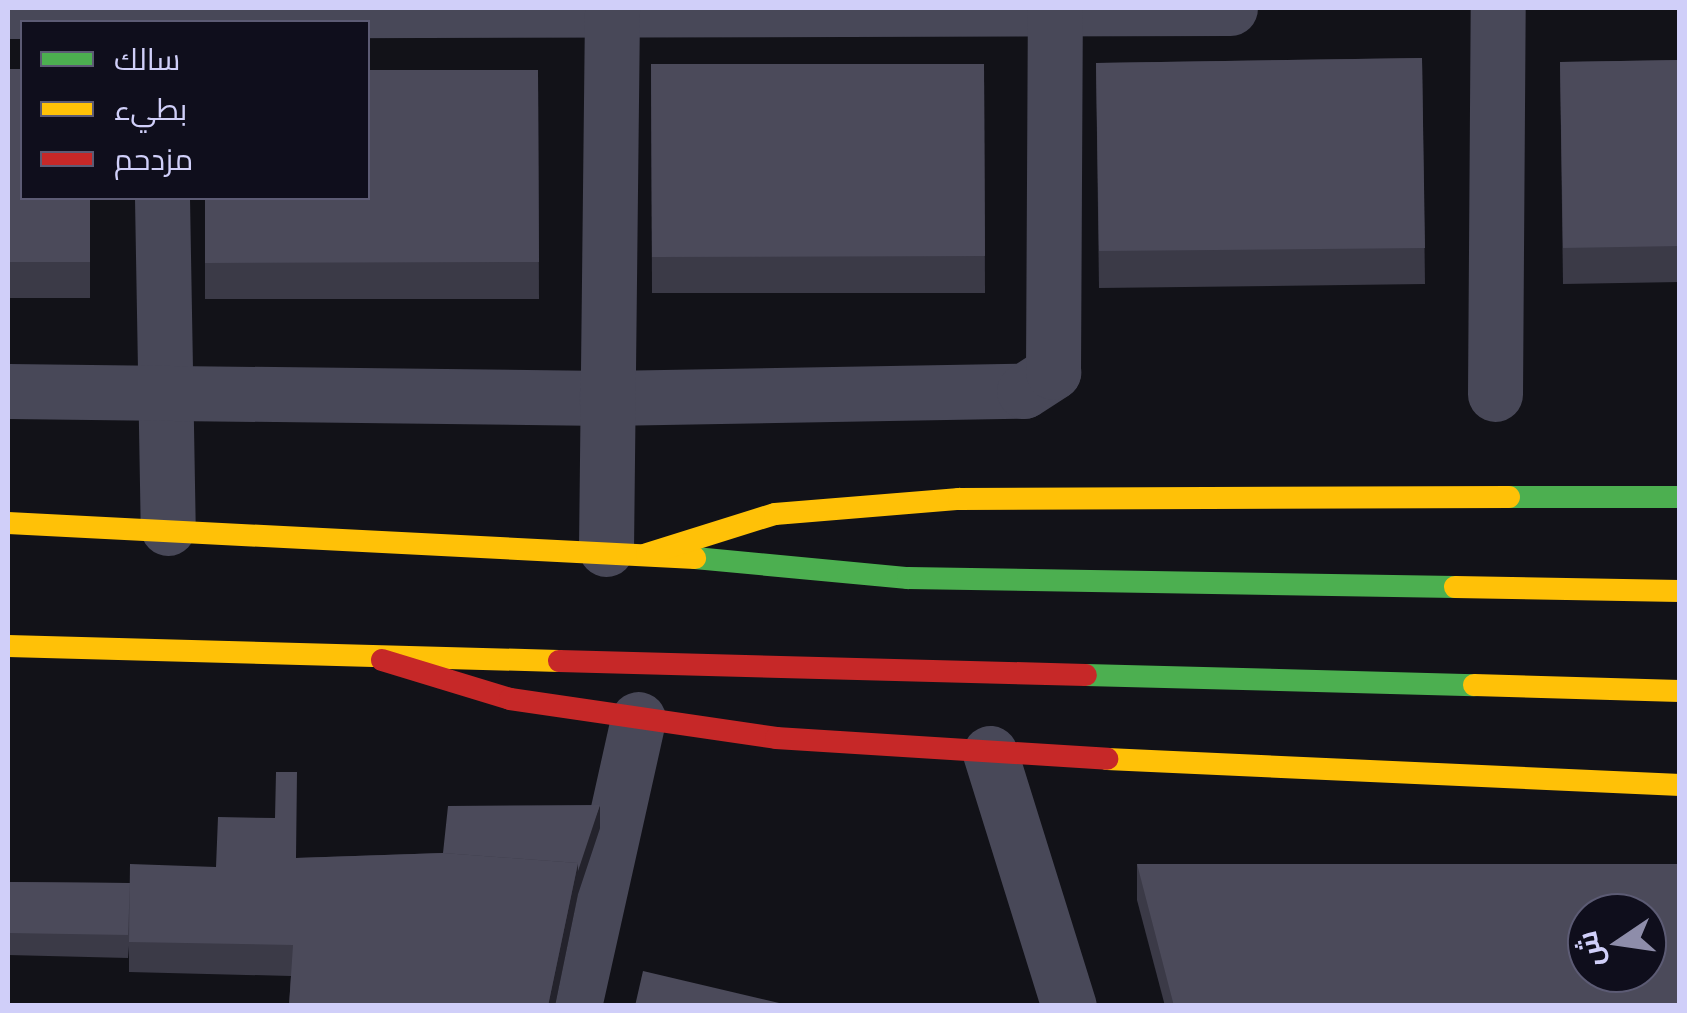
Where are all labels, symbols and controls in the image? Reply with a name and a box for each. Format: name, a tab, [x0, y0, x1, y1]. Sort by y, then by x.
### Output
legend	[20, 20, 370, 200]
text: سالك	[114, 41, 180, 78]
text: بطيء	[114, 91, 187, 128]
text: مزدحم	[114, 141, 193, 178]
north arrow	[1567, 893, 1667, 993]
text: ش	[1569, 928, 1610, 971]

